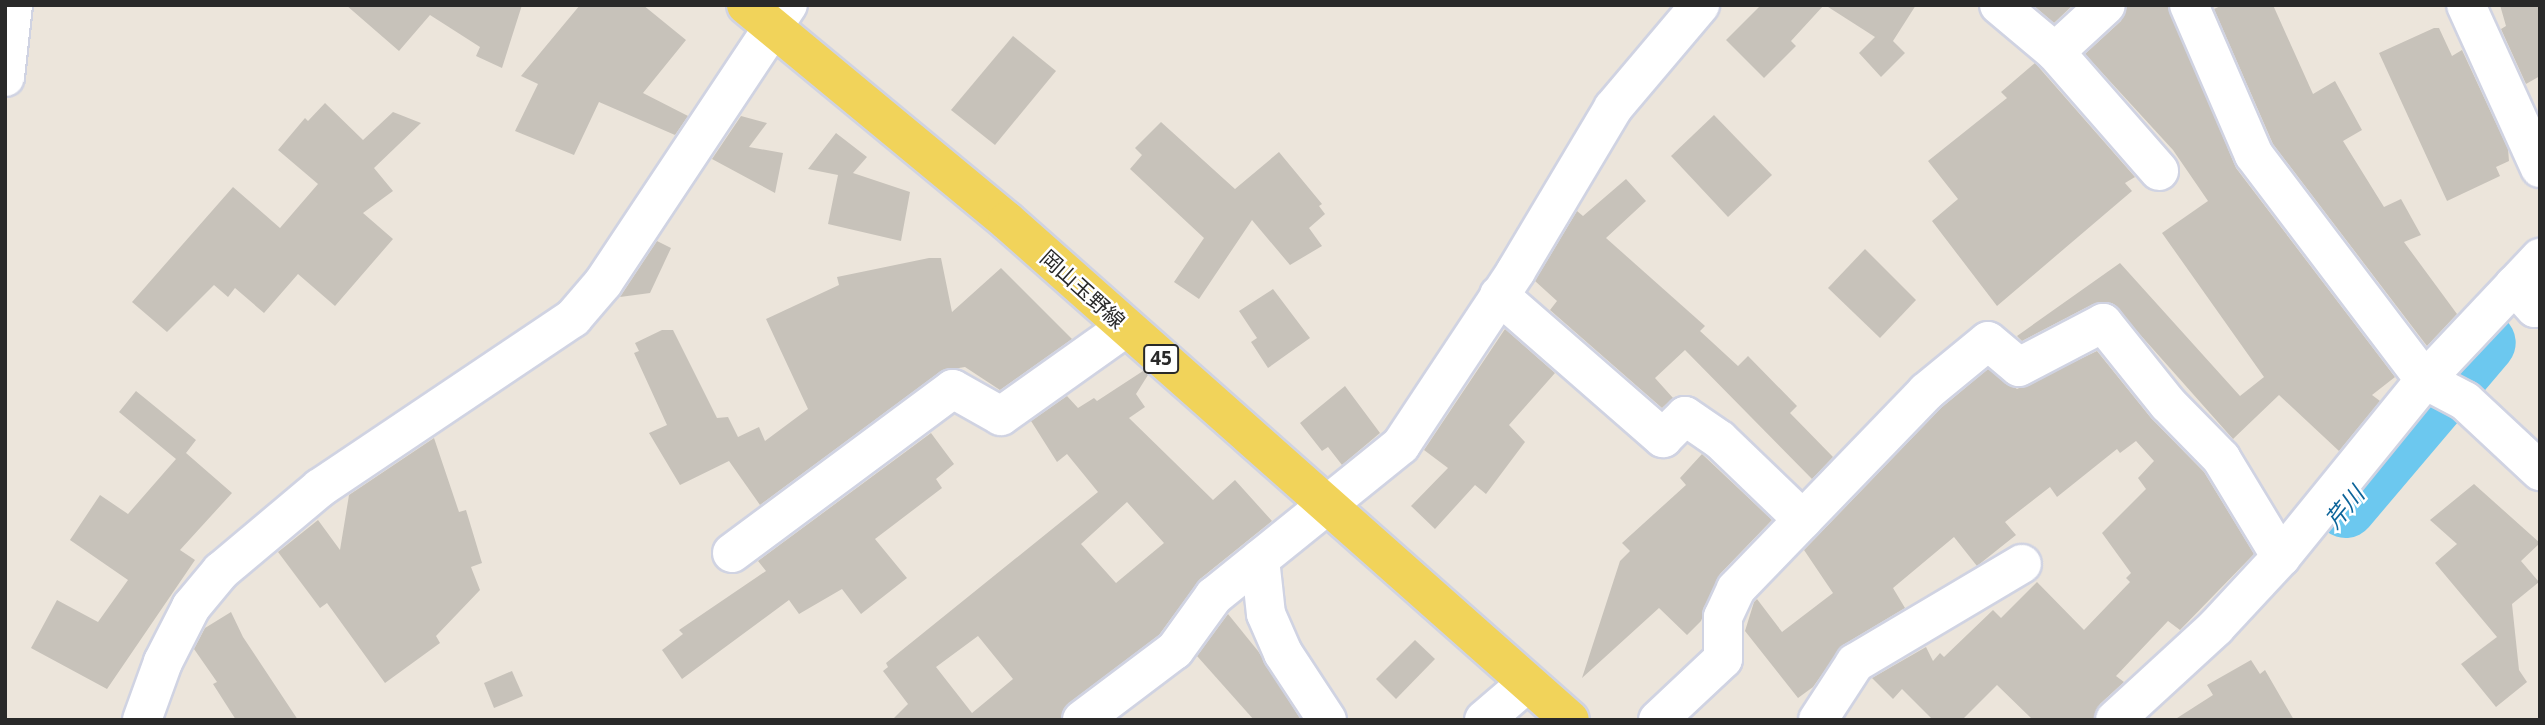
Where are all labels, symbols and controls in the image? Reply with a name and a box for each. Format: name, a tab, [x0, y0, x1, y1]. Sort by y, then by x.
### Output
street label: 岡山玉野線	[1036, 245, 1130, 333]
road number: 45	[1142, 344, 1180, 374]
water label: 芹川	[2319, 481, 2369, 533]

